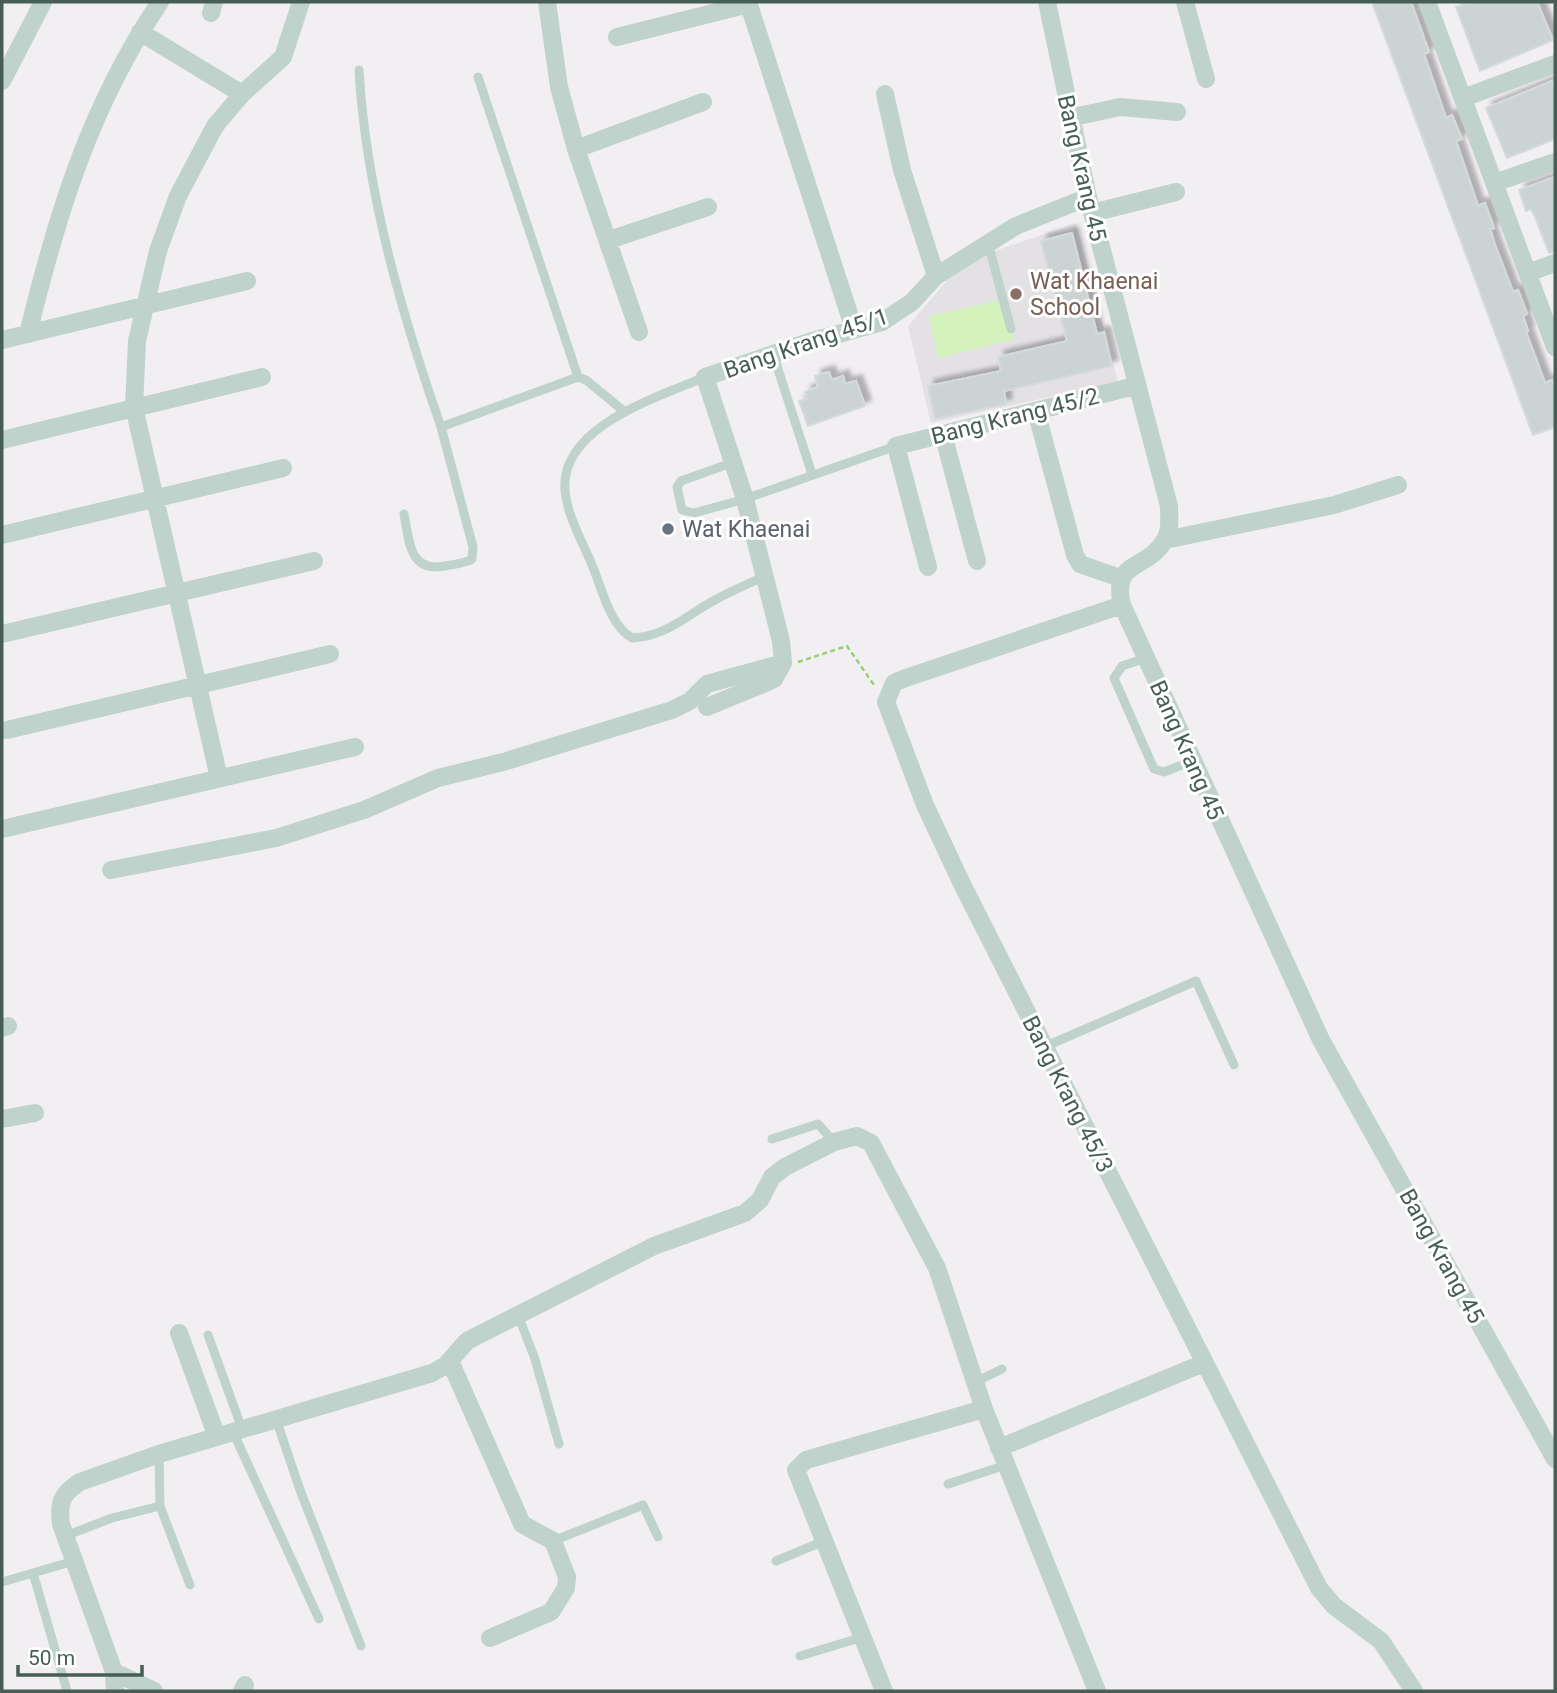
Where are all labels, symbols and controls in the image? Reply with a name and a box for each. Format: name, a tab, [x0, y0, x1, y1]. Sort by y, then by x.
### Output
street label: Bang Krang 45	[1052, 92, 1112, 244]
place label: Wat Khaenai School	[1030, 268, 1158, 321]
marker: Wat Khaenai School	[1008, 286, 1024, 302]
street label: Bang Krang 45/1	[720, 303, 892, 384]
street label: Bang Krang 45/2	[928, 383, 1102, 450]
place label: Wat Khaenai	[682, 516, 810, 543]
marker: Wat Khaenai	[660, 521, 676, 537]
street label: Bang Krang 45	[1144, 676, 1229, 824]
street label: Bang Krang 45/3	[1016, 1011, 1119, 1177]
street label: Bang Krang 45	[1393, 1184, 1490, 1328]
scale bar	[18, 1634, 142, 1678]
text: 50 m	[28, 1646, 75, 1670]

